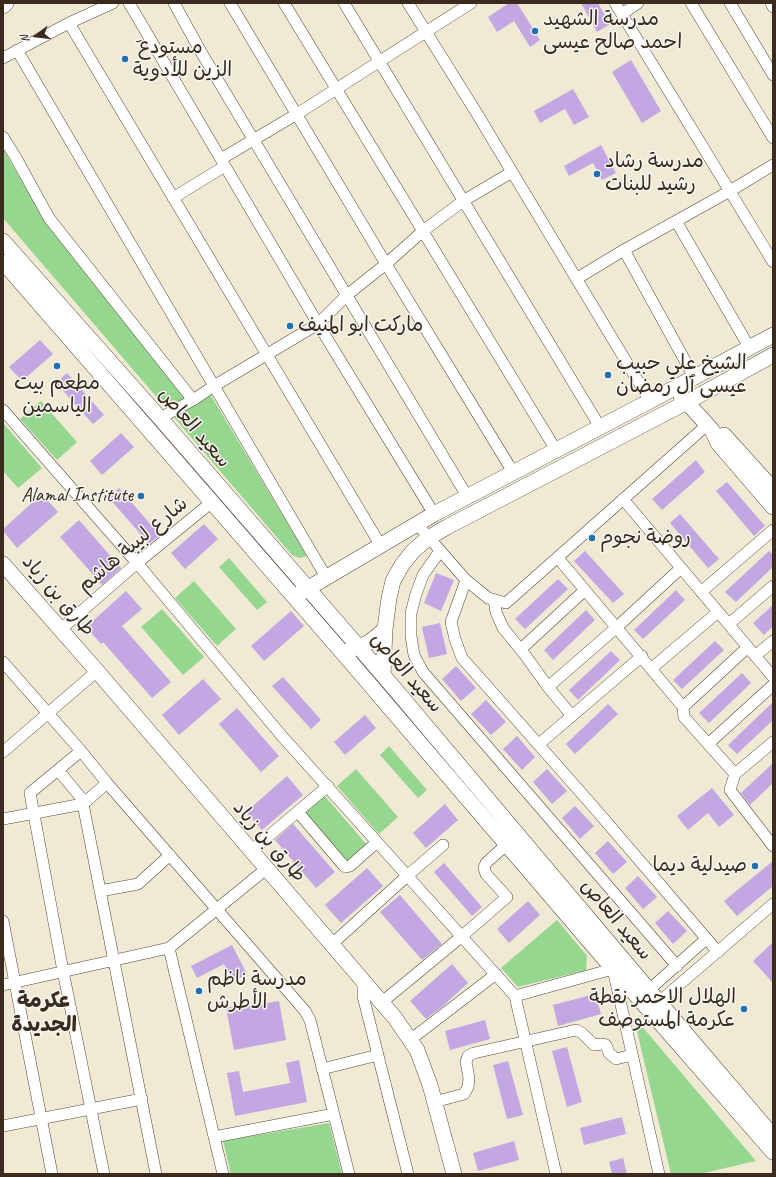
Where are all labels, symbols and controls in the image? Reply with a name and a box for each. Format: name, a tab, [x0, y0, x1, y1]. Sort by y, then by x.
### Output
place label: مدرسة الشهيد احمد صالح عيسى	[543, 8, 682, 55]
north arrow	[16, 16, 56, 56]
marker: مدرسة الشهيد احمد صالح عيسى	[530, 26, 540, 36]
text: N	[17, 34, 32, 44]
place label: َ مستودع الزين للأدوية	[133, 36, 232, 83]
marker: َ مستودع الزين للأدوية	[120, 54, 130, 64]
place label: مدرسة رشاد رشيد للبنات	[605, 150, 704, 197]
marker: مدرسة رشاد رشيد للبنات	[592, 169, 602, 179]
place label: ماركت ابو المنيف	[298, 314, 423, 338]
marker: ماركت ابو المنيف	[285, 321, 295, 331]
place label: الشيخ علي حبيب عيسى ٱل رمضان	[616, 352, 747, 399]
marker: مطعم بيت الياسمين	[52, 361, 62, 371]
marker: الشيخ علي حبيب عيسى ٱل رمضان	[603, 370, 613, 380]
place label: مطعم بيت الياسمين	[14, 372, 100, 419]
street label: سعيد العاص	[153, 383, 235, 473]
place label: Alamal Institute	[21, 484, 133, 508]
marker: Alamal Institute	[136, 491, 146, 501]
street label: شارع لبيبة هاشم	[73, 492, 193, 598]
place label: روضة نجوم	[600, 526, 691, 550]
marker: روضة نجوم	[587, 533, 597, 543]
street label: طارق بن زياد	[16, 551, 100, 641]
street label: سعيد العاص	[365, 628, 447, 718]
street label: طارق بن زياد	[227, 797, 311, 887]
place label: صيدلية ديما	[653, 854, 747, 878]
marker: صيدلية ديما	[750, 861, 760, 871]
street label: سعيد العاص	[575, 875, 657, 965]
place label: مدرسة ناظم الأطرش	[207, 968, 307, 1015]
marker: مدرسة ناظم الأطرش	[194, 986, 204, 996]
place label: الهلال الاحمر نقطة عكرمة المستوصف	[589, 986, 736, 1033]
district label: عكرمة الجديدة	[11, 988, 77, 1038]
marker: الهلال الاحمر نقطة عكرمة المستوصف	[739, 1004, 749, 1014]

